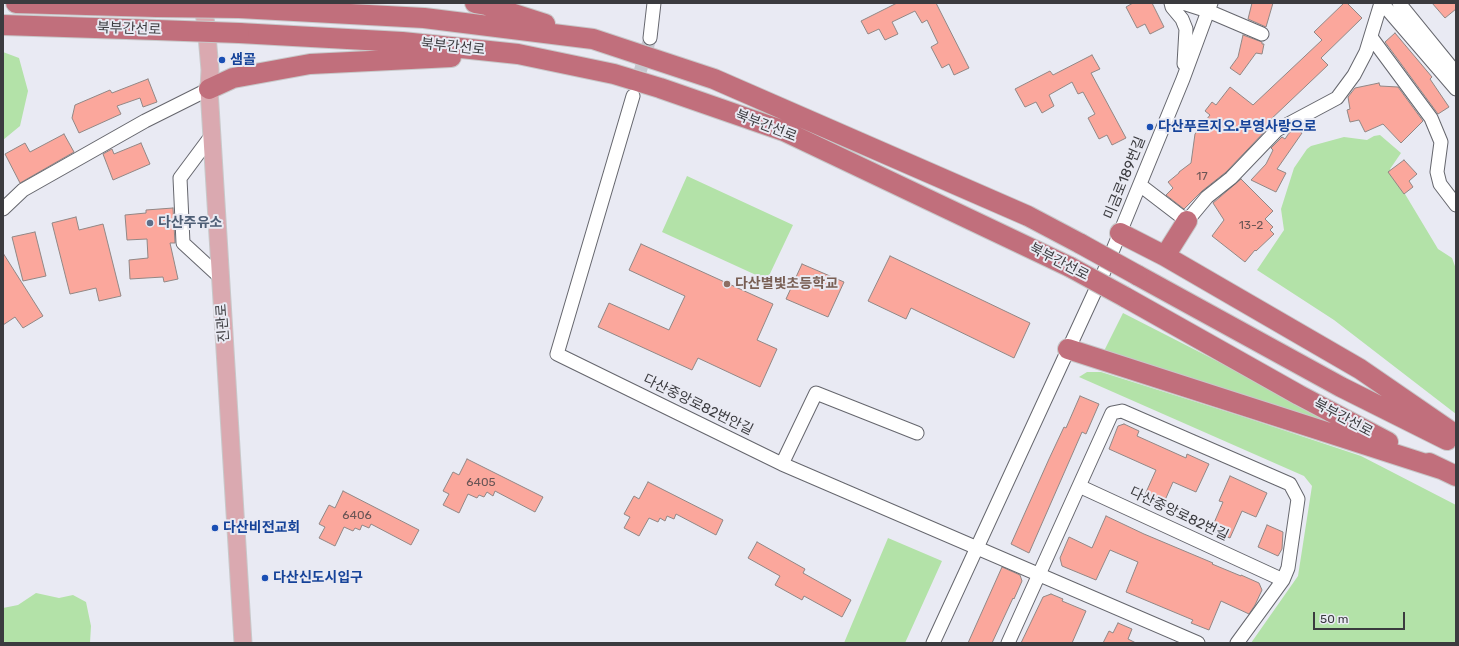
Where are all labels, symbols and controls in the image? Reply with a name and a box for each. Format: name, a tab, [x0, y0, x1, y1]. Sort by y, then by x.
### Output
street label: 북부간선로	[97, 19, 161, 39]
street label: 북부간선로	[420, 35, 486, 59]
place label: 샘골	[230, 52, 256, 68]
marker: 샘골	[217, 55, 227, 65]
street label: 북부간선로	[733, 107, 799, 145]
place label: 다산푸르지오.부영사랑으로	[1158, 119, 1317, 135]
marker: 다산푸르지오.부영사랑으로	[1145, 122, 1155, 132]
street label: 미금로189번길	[1101, 134, 1149, 222]
house number: 17	[1196, 170, 1208, 184]
place label: 다산주유소	[158, 215, 222, 231]
marker: 다산주유소	[145, 218, 155, 228]
house number: 13-2	[1239, 219, 1263, 233]
street label: 북부간선로	[1026, 240, 1092, 284]
place label: 다산별빛초등학교	[735, 276, 838, 292]
marker: 다산별빛초등학교	[722, 279, 732, 289]
street label: 진관로	[213, 303, 233, 343]
street label: 다산중앙로82번안길	[640, 371, 756, 439]
street label: 북부간선로	[1311, 395, 1375, 441]
house number: 6405	[466, 476, 496, 490]
street label: 다산중앙로82번길	[1127, 484, 1231, 544]
house number: 6406	[342, 509, 372, 523]
place label: 다산비전교회	[223, 520, 300, 536]
marker: 다산비전교회	[210, 523, 220, 533]
place label: 다산신도시입구	[273, 570, 363, 586]
marker: 다산신도시입구	[260, 573, 270, 583]
scale bar	[1315, 604, 1407, 630]
text: 50 m	[1320, 612, 1348, 626]

